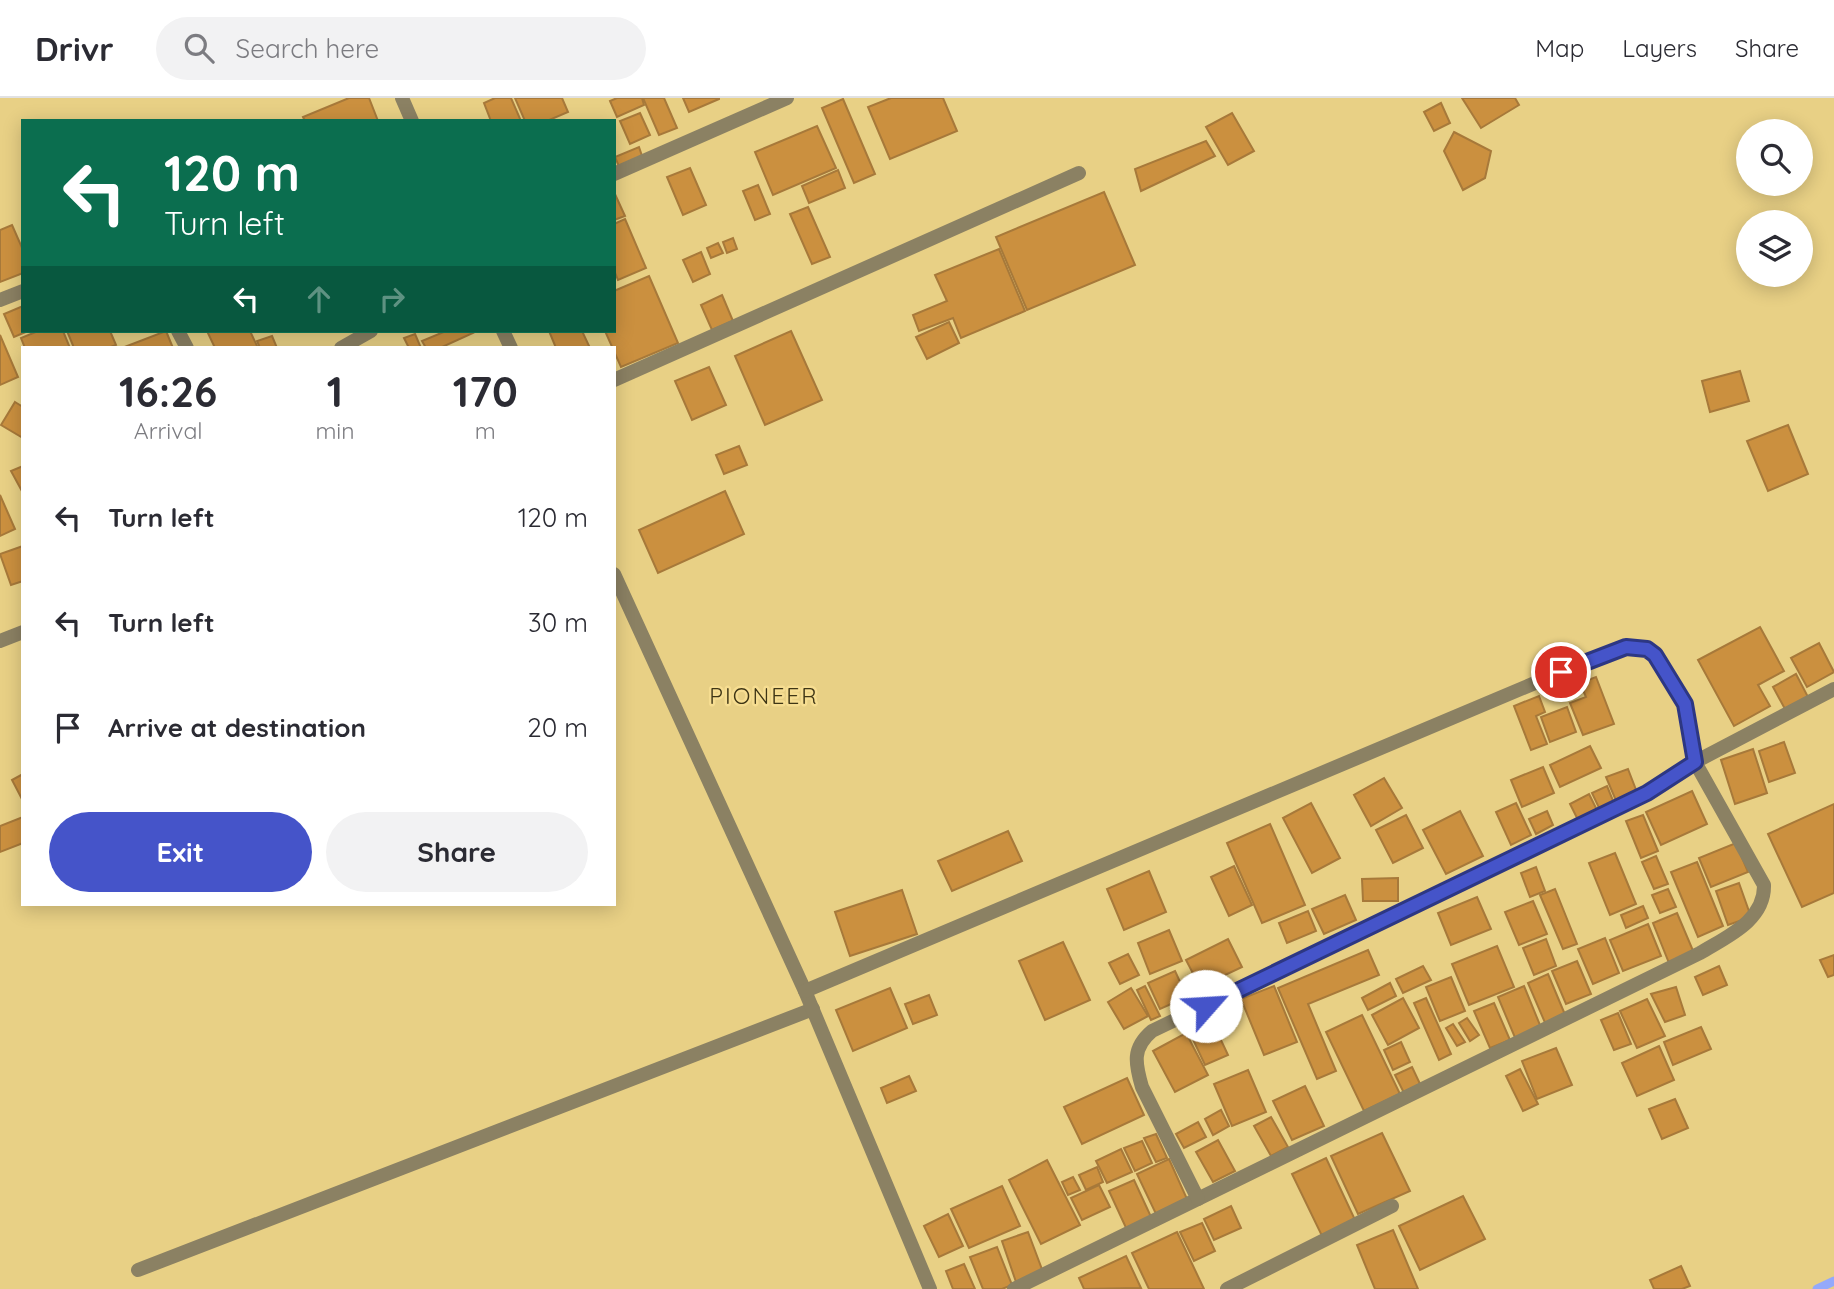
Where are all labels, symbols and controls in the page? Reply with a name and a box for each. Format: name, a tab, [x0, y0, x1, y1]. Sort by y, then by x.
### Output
search box	[156, 17, 646, 80]
text: Drivr	[35, 28, 114, 69]
icon: search	[180, 29, 218, 67]
text: Search here	[236, 32, 379, 65]
text: Map	[1535, 33, 1584, 63]
text: Layers	[1622, 33, 1697, 63]
text: Share	[1735, 33, 1799, 63]
map controls	[1736, 119, 1813, 287]
button: search	[1736, 119, 1813, 196]
text: 120 m	[164, 142, 300, 203]
icon: left	[49, 147, 140, 238]
text: Turn left	[164, 203, 285, 243]
button: layers	[1736, 210, 1813, 287]
icon: left	[227, 280, 265, 318]
icon: ahead	[300, 280, 338, 318]
icon: right	[373, 280, 411, 318]
text: 16:26	[119, 365, 217, 418]
text: 1	[327, 365, 343, 418]
text: 170	[453, 365, 518, 418]
text: Arrival	[134, 416, 203, 445]
text: min	[315, 416, 355, 445]
text: m	[475, 416, 496, 445]
icon: left	[49, 499, 87, 537]
text: Turn left	[108, 501, 215, 534]
text: 120 m	[518, 501, 588, 534]
icon: left	[49, 604, 87, 642]
text: Turn left	[108, 606, 215, 639]
text: 30 m	[528, 606, 588, 639]
pin	[1531, 642, 1591, 702]
icon: arrive	[1542, 653, 1580, 691]
district label: PIONEER	[709, 681, 819, 710]
icon: arrive	[49, 709, 87, 747]
text: Arrive at destination	[108, 711, 366, 744]
text: 20 m	[527, 711, 588, 744]
button: Exit	[49, 812, 312, 892]
button: Share	[326, 812, 588, 892]
position arrow	[1169, 969, 1243, 1043]

